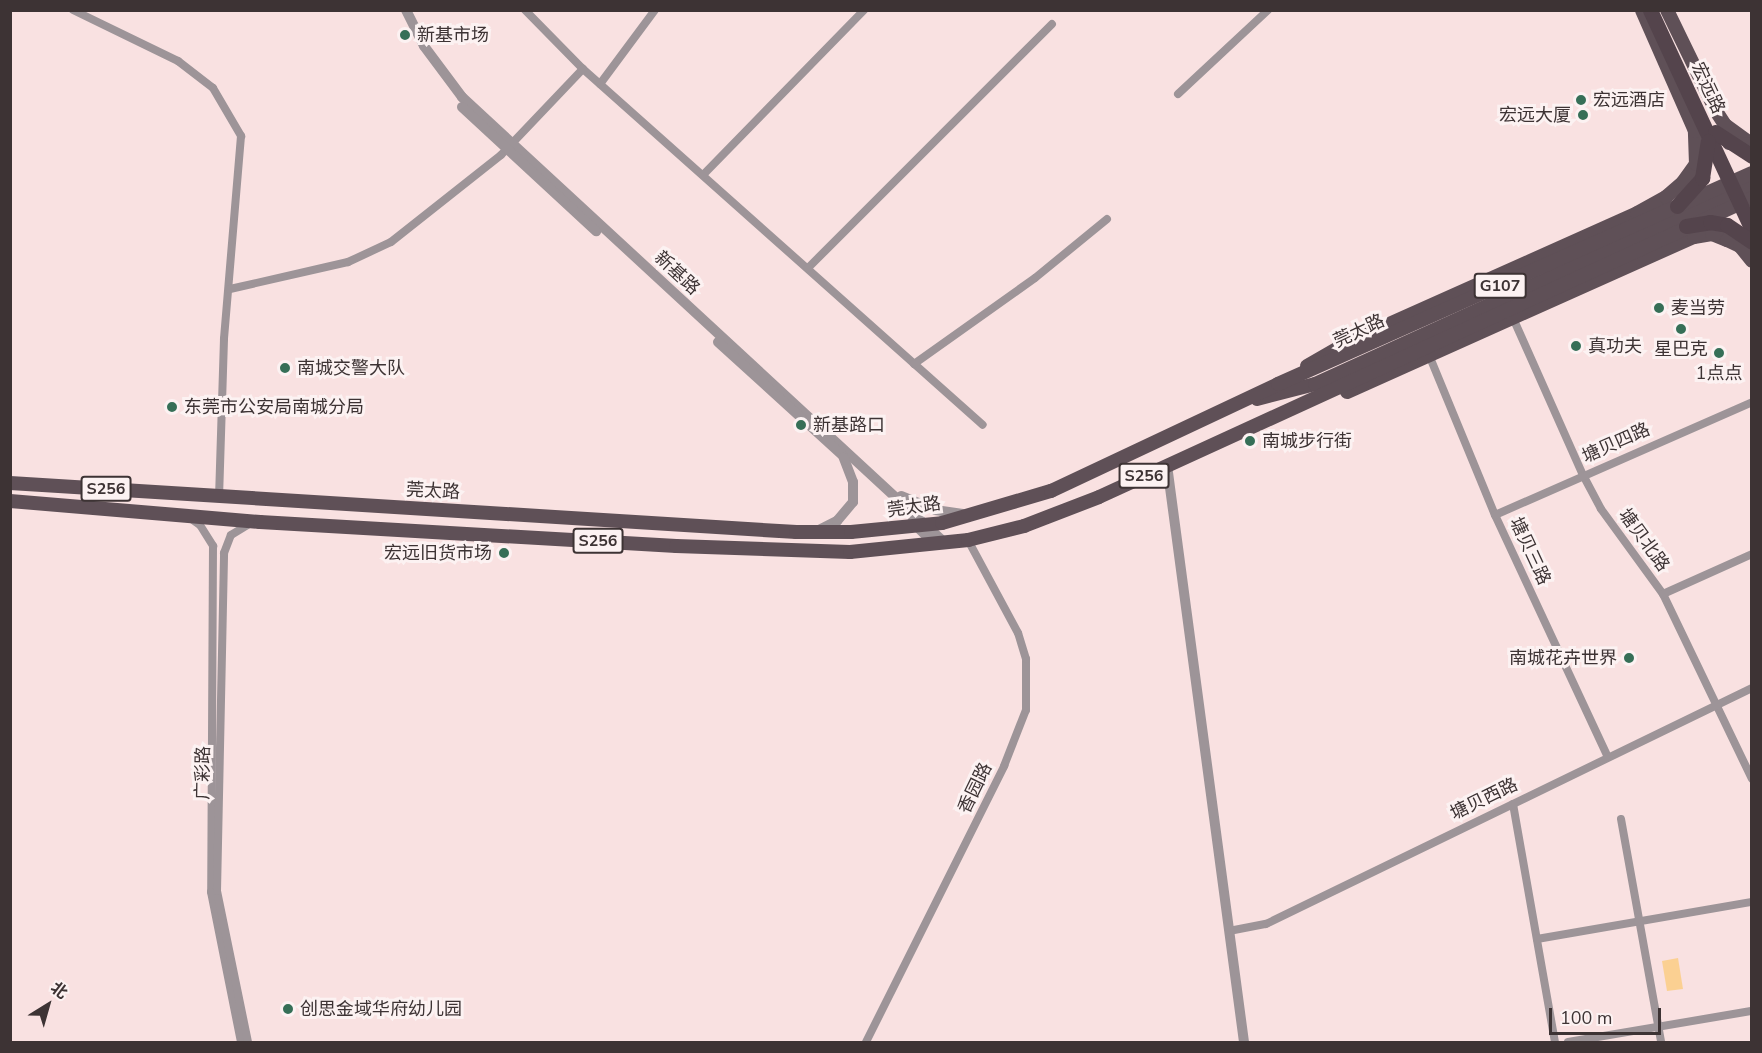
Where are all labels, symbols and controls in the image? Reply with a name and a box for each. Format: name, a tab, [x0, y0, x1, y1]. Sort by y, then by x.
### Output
place label: 新基市场	[417, 24, 489, 46]
marker: 新基市场	[398, 28, 412, 42]
street label: 宏远路	[1687, 59, 1729, 117]
place label: 宏远酒店	[1593, 89, 1665, 111]
marker: 宏远酒店	[1574, 93, 1588, 107]
place label: 宏远大厦	[1499, 104, 1571, 126]
marker: 宏远大厦	[1576, 108, 1590, 122]
street label: 新基路	[650, 247, 704, 299]
road number: G107	[1473, 273, 1527, 299]
place label: 麦当劳	[1671, 297, 1725, 319]
marker: 麦当劳	[1652, 301, 1666, 315]
street label: 莞太路	[1330, 310, 1388, 352]
marker: 星巴克	[1674, 322, 1688, 336]
place label: 真功夫	[1588, 335, 1642, 357]
place label: 星巴克	[1654, 338, 1708, 360]
marker: 真功夫	[1569, 339, 1583, 353]
marker: 1点点	[1712, 346, 1726, 360]
place label: 南城交警大队	[297, 357, 405, 379]
marker: 南城交警大队	[278, 361, 292, 375]
place label: 1点点	[1696, 362, 1742, 384]
place label: 东莞市公安局南城分局	[184, 396, 364, 418]
marker: 东莞市公安局南城分局	[165, 400, 179, 414]
place label: 新基路口	[813, 414, 885, 436]
marker: 新基路口	[794, 418, 808, 432]
street label: 塘贝四路	[1579, 418, 1653, 468]
place label: 南城步行街	[1262, 430, 1352, 452]
marker: 南城步行街	[1243, 434, 1257, 448]
road number: S256	[1118, 463, 1170, 489]
road number: S256	[80, 476, 132, 502]
street label: 莞太路	[405, 479, 461, 503]
street label: 莞太路	[886, 493, 942, 521]
street label: 塘贝北路	[1614, 505, 1674, 575]
street label: 塘贝三路	[1505, 514, 1555, 588]
road number: S256	[572, 528, 624, 554]
place label: 宏远旧货市场	[384, 542, 492, 564]
marker: 宏远旧货市场	[497, 546, 511, 560]
place label: 南城花卉世界	[1509, 647, 1617, 669]
marker: 南城花卉世界	[1622, 651, 1636, 665]
street label: 广彩路	[192, 746, 214, 800]
street label: 香园路	[953, 759, 997, 817]
street label: 塘贝西路	[1447, 774, 1521, 824]
north arrow	[18, 975, 78, 1035]
text: 北	[46, 977, 72, 1004]
scale bar	[1552, 996, 1664, 1034]
place label: 创思金域华府幼儿园	[300, 998, 462, 1020]
marker: 创思金域华府幼儿园	[281, 1002, 295, 1016]
text: 100 m	[1560, 1006, 1612, 1030]

